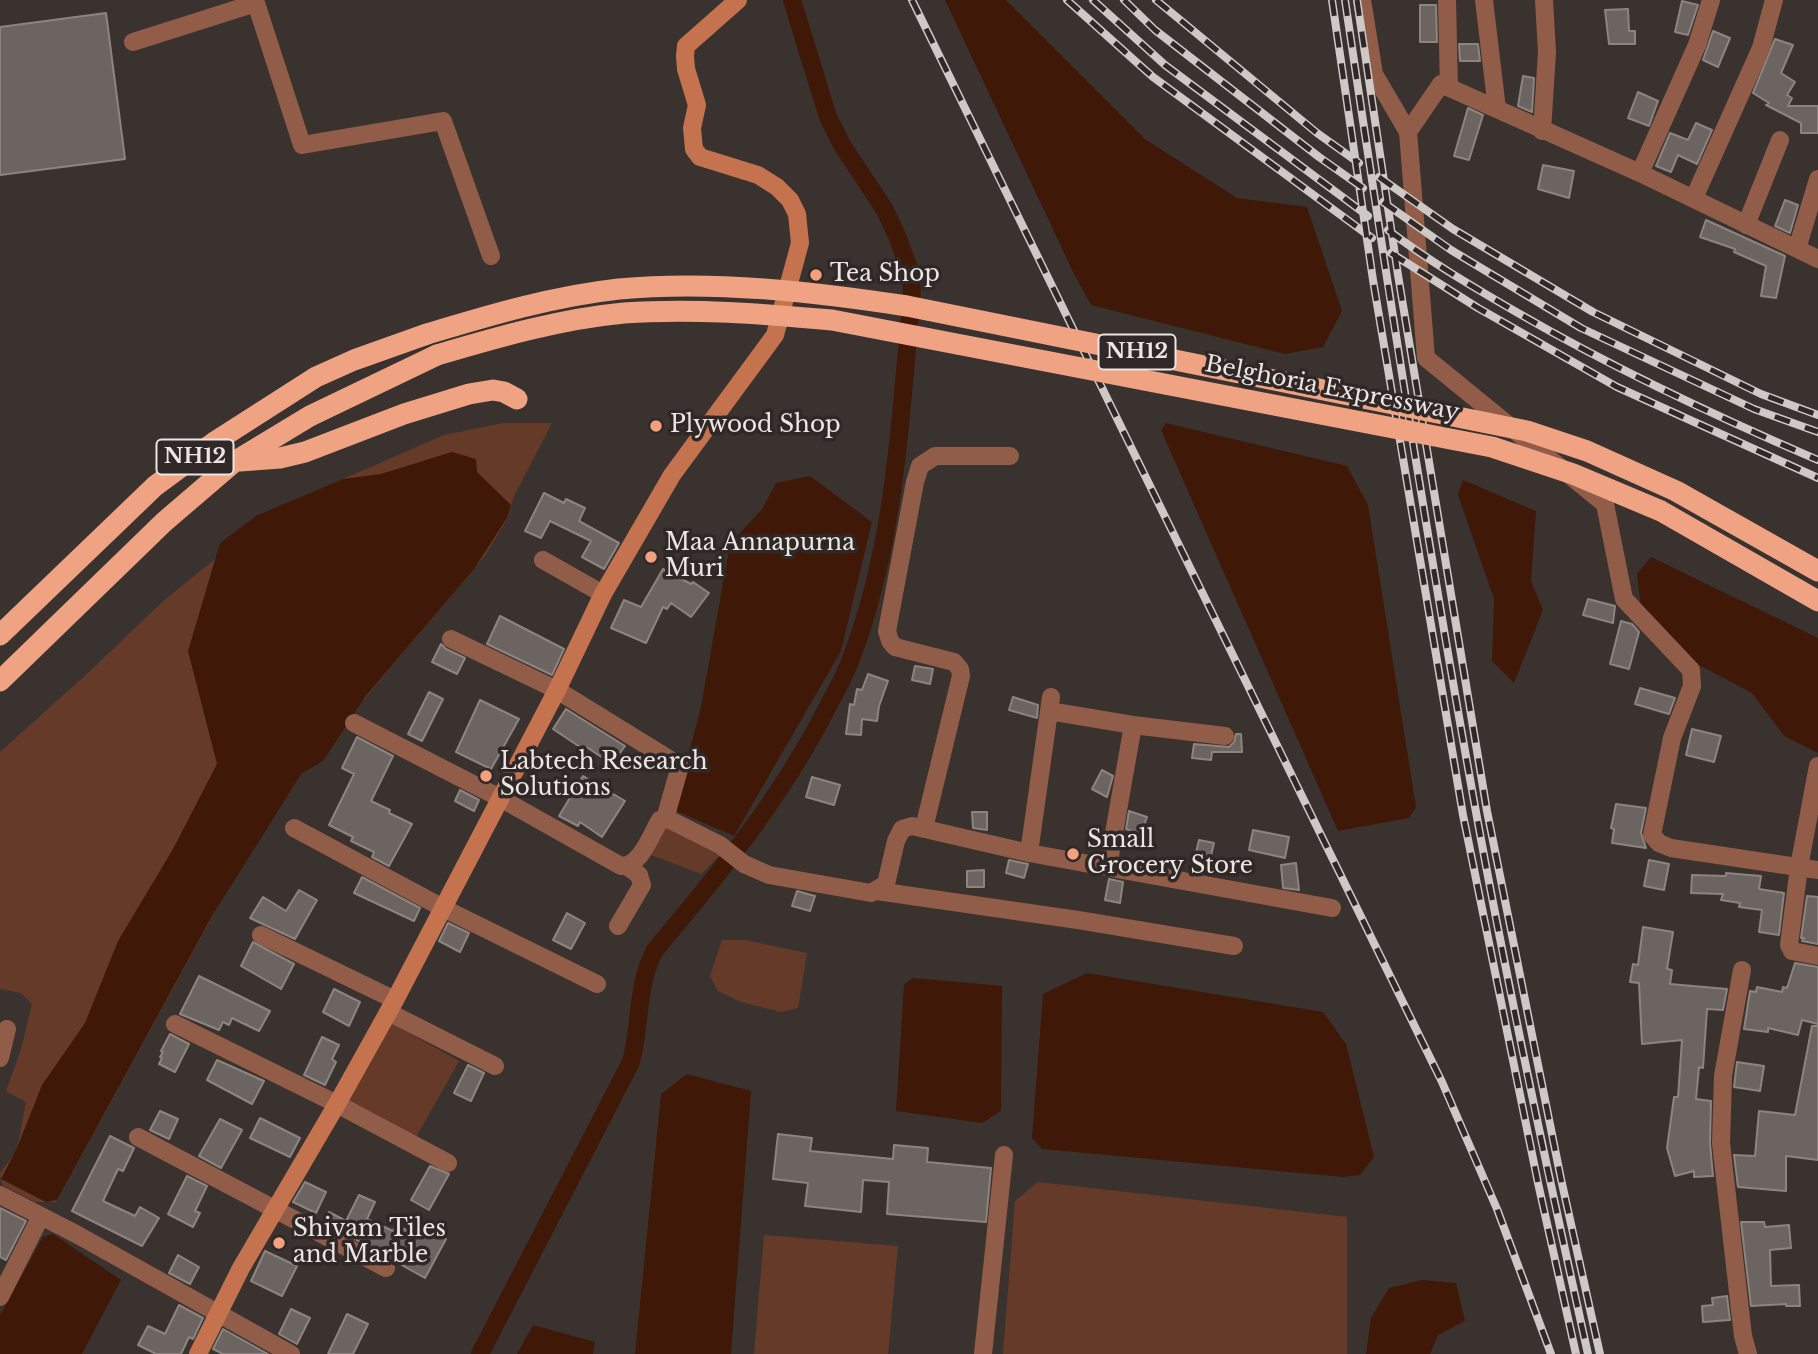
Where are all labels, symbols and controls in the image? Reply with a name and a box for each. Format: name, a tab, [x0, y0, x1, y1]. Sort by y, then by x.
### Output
place label: Tea Shop	[830, 261, 940, 289]
marker: Tea Shop	[808, 267, 824, 283]
road number: NH12	[1098, 334, 1176, 370]
street label: Belghoria Expressway	[1203, 351, 1461, 427]
place label: Plywood Shop	[670, 412, 841, 440]
marker: Plywood Shop	[648, 418, 664, 434]
road number: NH12	[156, 440, 234, 475]
place label: Maa Annapurna Muri	[665, 530, 855, 584]
marker: Maa Annapurna Muri	[643, 549, 659, 565]
place label: Labtech Research Solutions	[500, 749, 708, 803]
marker: Labtech Research Solutions	[478, 768, 494, 784]
place label: Small Grocery Store	[1087, 827, 1253, 881]
marker: Small Grocery Store	[1065, 846, 1081, 862]
place label: Shivam Tiles and Marble	[293, 1216, 446, 1270]
marker: Shivam Tiles and Marble	[271, 1235, 287, 1251]

